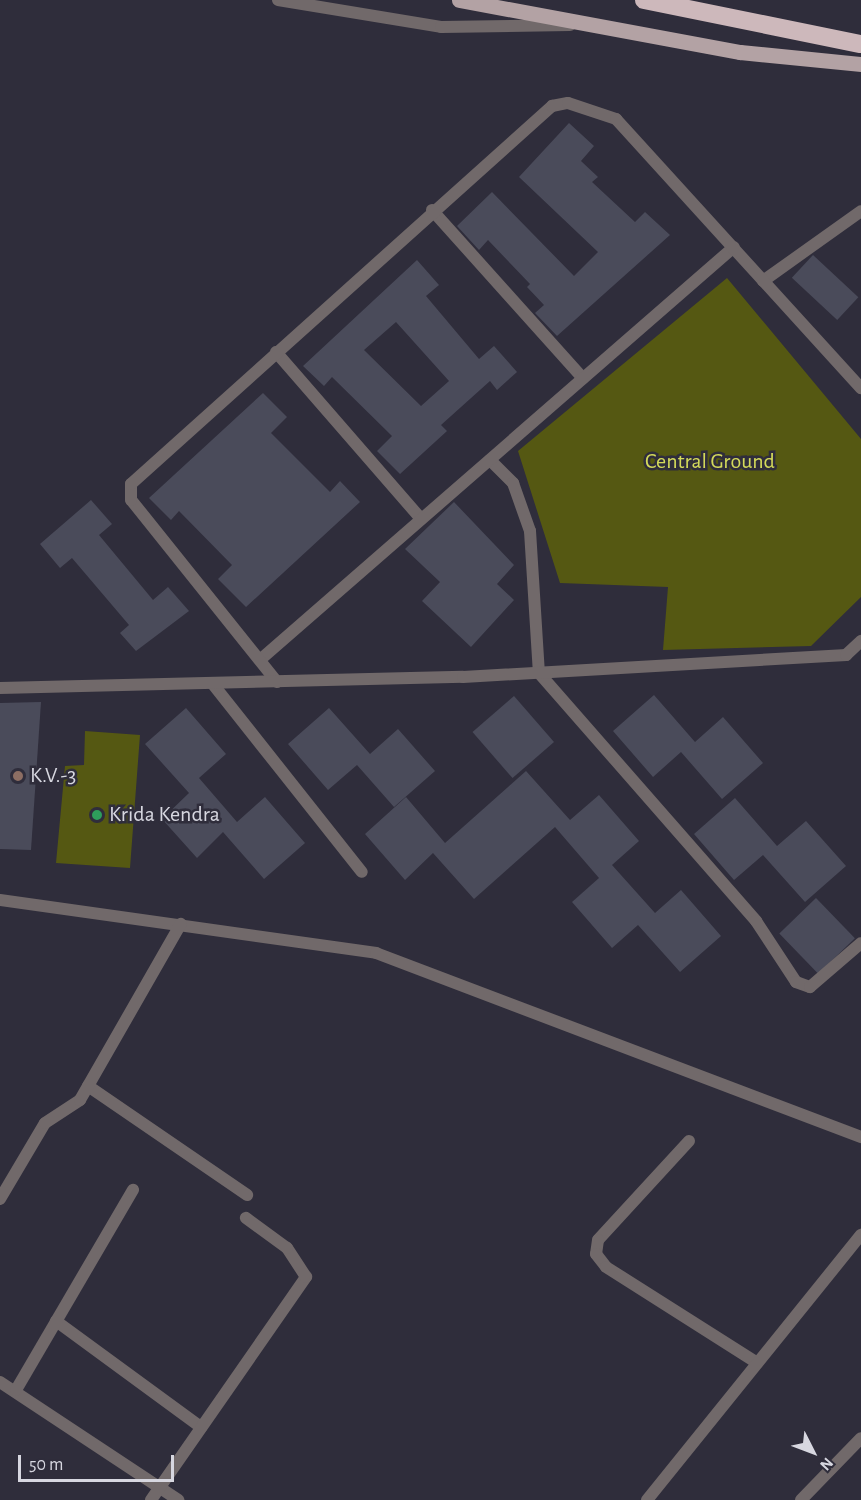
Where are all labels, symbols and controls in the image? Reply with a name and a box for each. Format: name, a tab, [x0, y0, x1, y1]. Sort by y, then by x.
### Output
park label: Central Ground	[645, 449, 775, 475]
place label: K.V.-3	[30, 763, 76, 789]
marker: K.V.-3	[11, 769, 25, 783]
place label: Krida Kendra	[109, 802, 220, 828]
marker: Krida Kendra	[90, 808, 104, 822]
north arrow	[783, 1422, 843, 1482]
scale bar	[21, 1443, 177, 1481]
text: N	[817, 1455, 836, 1474]
text: 50 m	[29, 1456, 63, 1474]

